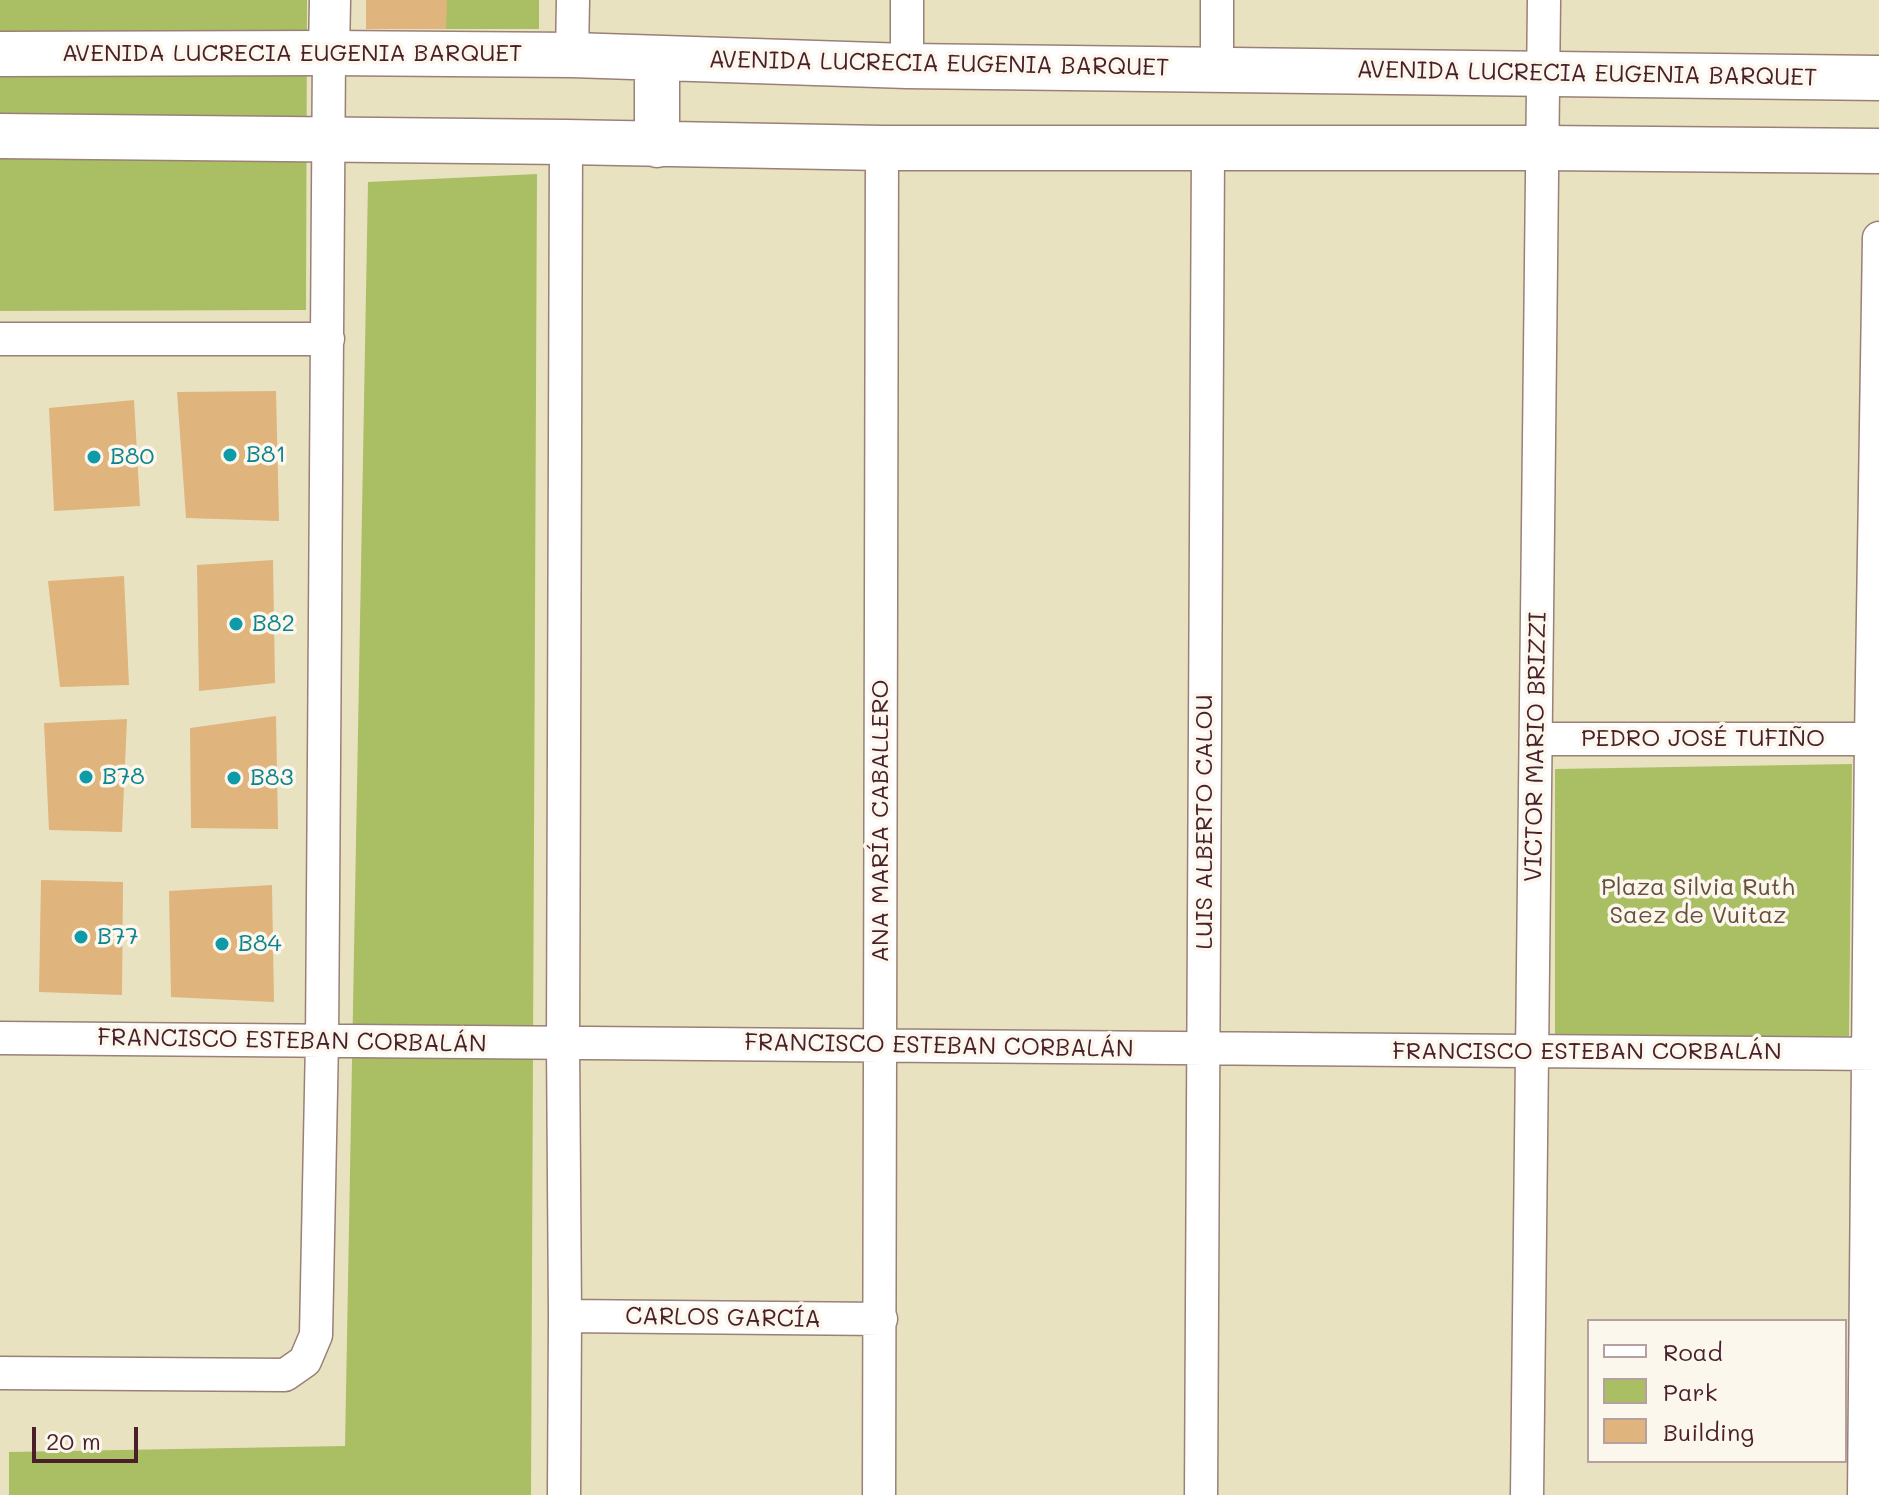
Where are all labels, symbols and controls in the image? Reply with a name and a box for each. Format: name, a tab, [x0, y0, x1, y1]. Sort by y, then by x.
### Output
street label: AVENIDA LUCRECIA EUGENIA BARQUET	[62, 40, 522, 68]
street label: AVENIDA LUCRECIA EUGENIA BARQUET	[708, 46, 1170, 82]
street label: AVENIDA LUCRECIA EUGENIA BARQUET	[1356, 56, 1818, 92]
place label: B81	[246, 441, 286, 469]
place label: B80	[110, 443, 154, 471]
marker: B81	[221, 446, 239, 464]
marker: B80	[85, 448, 103, 466]
place label: B82	[252, 610, 295, 638]
street label: VICTOR MARIO BRIZZI	[1519, 612, 1553, 882]
marker: B82	[227, 615, 245, 633]
street label: ANA MARÍA CABALLERO	[867, 679, 895, 963]
street label: LUIS ALBERTO CALOU	[1191, 694, 1219, 950]
street label: PEDRO JOSÉ TUFIÑO	[1581, 725, 1825, 753]
place label: B78	[102, 763, 145, 791]
place label: B83	[250, 764, 293, 792]
marker: B78	[77, 768, 95, 786]
marker: B83	[225, 769, 243, 787]
park label: Plaza Silvia Ruth Saez de Vuitaz	[1601, 874, 1795, 930]
place label: B77	[97, 923, 139, 951]
marker: B77	[72, 928, 90, 946]
place label: B84	[238, 930, 282, 958]
marker: B84	[213, 935, 231, 953]
street label: FRANCISCO ESTEBAN CORBALÁN	[97, 1023, 487, 1059]
street label: FRANCISCO ESTEBAN CORBALÁN	[744, 1028, 1134, 1064]
street label: FRANCISCO ESTEBAN CORBALÁN	[1392, 1038, 1782, 1066]
street label: CARLOS GARCÍA	[625, 1302, 821, 1334]
legend	[1587, 1319, 1847, 1463]
text: Road	[1663, 1336, 1723, 1367]
text: Park	[1663, 1376, 1717, 1407]
scale bar	[36, 1411, 142, 1461]
text: Building	[1663, 1416, 1754, 1447]
text: 20 m	[46, 1425, 101, 1456]

